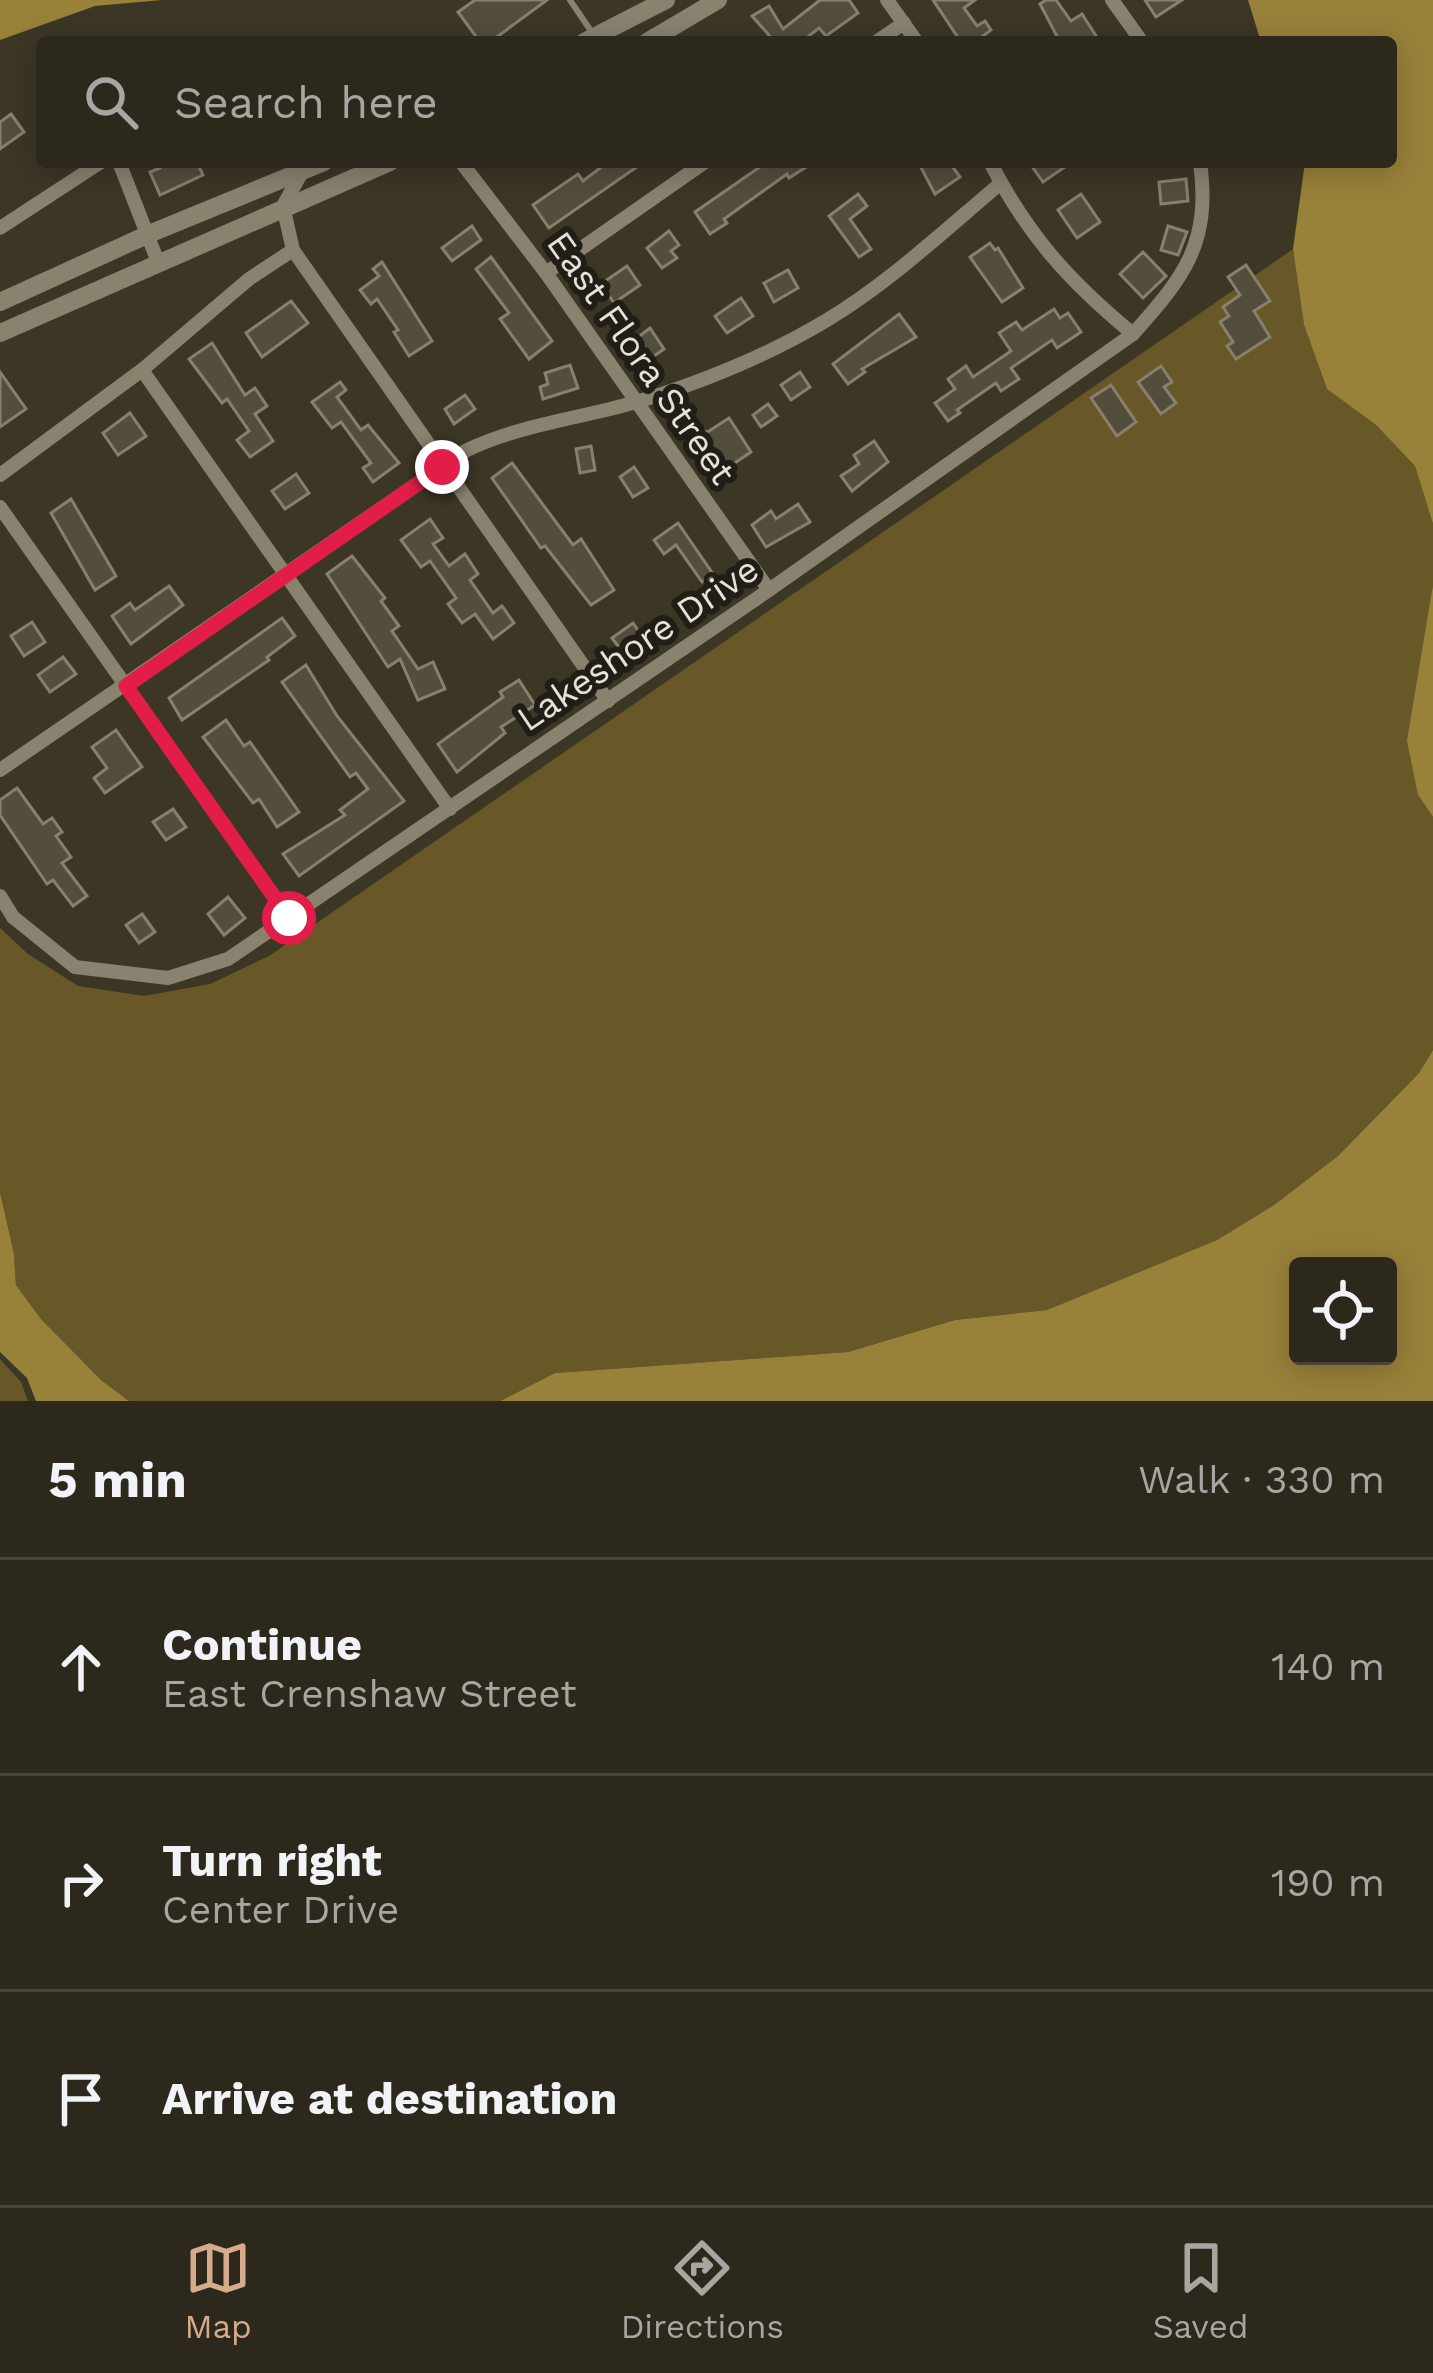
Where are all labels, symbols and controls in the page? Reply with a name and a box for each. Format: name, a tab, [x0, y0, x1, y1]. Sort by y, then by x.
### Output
search box	[36, 36, 1397, 168]
icon: search	[78, 69, 144, 135]
text: Search here	[174, 76, 438, 129]
street label: East Flora Street	[538, 224, 744, 492]
route end	[415, 440, 469, 494]
street label: Lakeshore Drive	[509, 548, 767, 740]
route start	[262, 891, 316, 945]
map controls	[1289, 1257, 1397, 1365]
button: locate	[1289, 1257, 1397, 1365]
text: 5 min	[48, 1450, 187, 1509]
text: Walk · 330 m	[1138, 1457, 1385, 1502]
text: Continue	[162, 1618, 362, 1671]
icon: ahead	[48, 1634, 114, 1700]
text: 140 m	[1271, 1644, 1385, 1689]
text: East Crenshaw Street	[162, 1671, 577, 1716]
text: Turn right	[162, 1834, 382, 1887]
icon: right	[48, 1850, 114, 1916]
text: 190 m	[1271, 1860, 1385, 1905]
text: Center Drive	[162, 1887, 399, 1932]
icon: arrive	[48, 2066, 114, 2132]
text: Arrive at destination	[162, 2072, 617, 2125]
tab: Map	[184, 2235, 252, 2346]
tab: Directions	[621, 2235, 784, 2346]
tab: Saved	[1153, 2235, 1249, 2346]

